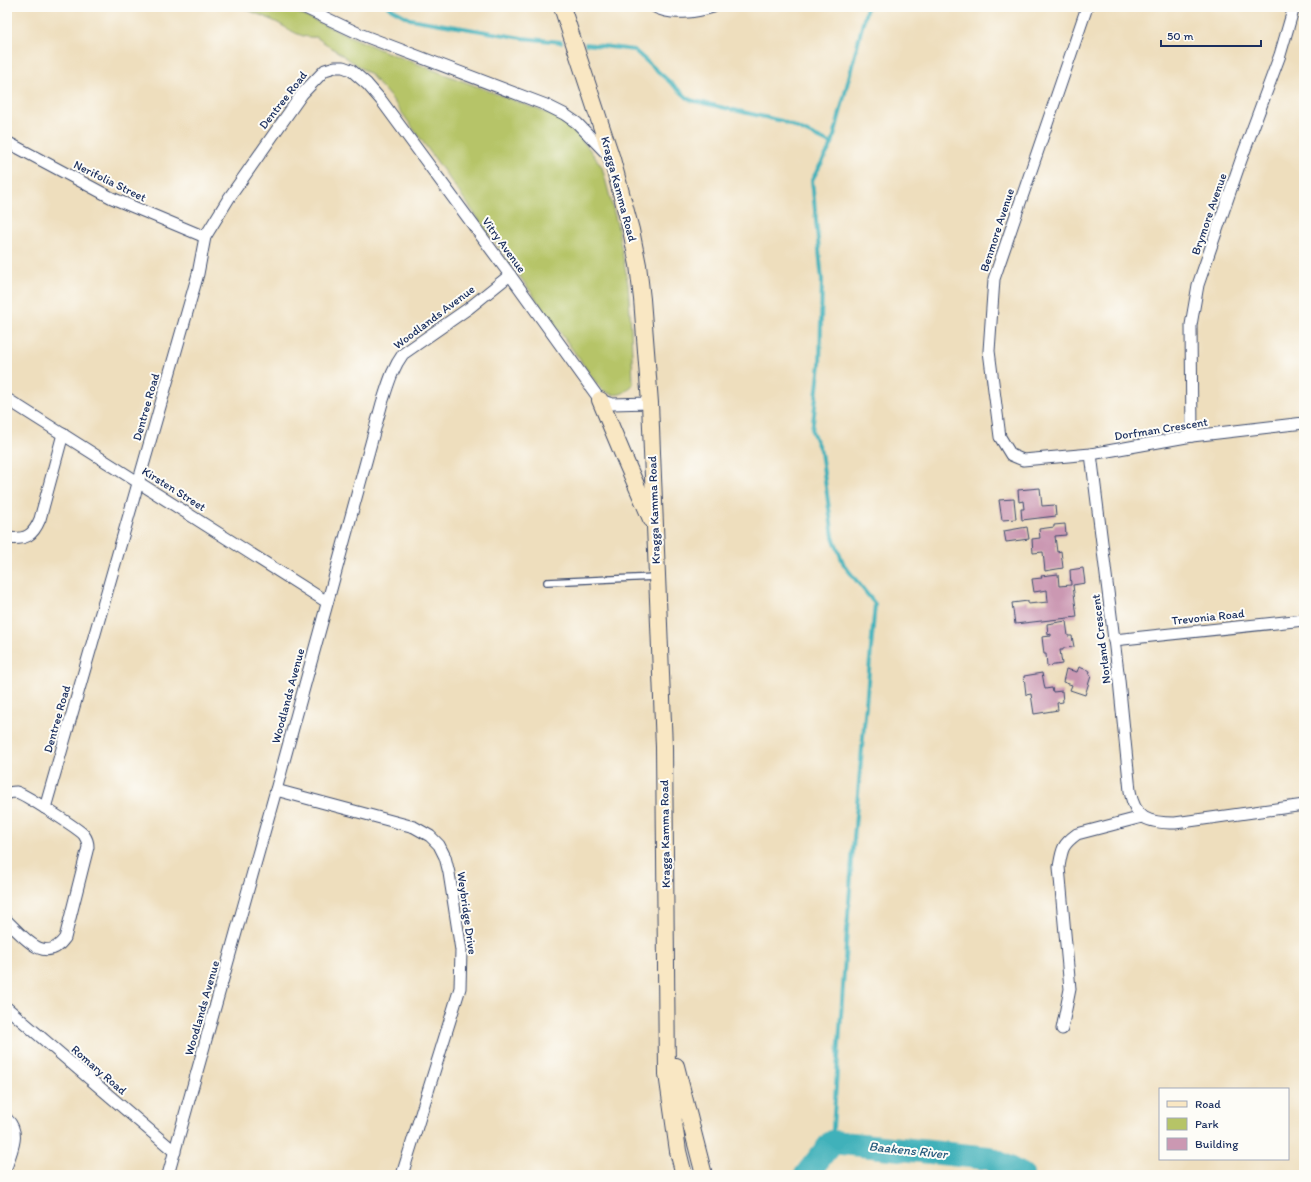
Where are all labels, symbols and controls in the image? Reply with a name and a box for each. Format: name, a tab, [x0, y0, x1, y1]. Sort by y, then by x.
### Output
scale bar	[1161, 22, 1261, 48]
text: 50 m	[1167, 29, 1193, 43]
street label: Dentree Road	[256, 68, 310, 132]
street label: Kragga Kamma Road	[598, 135, 640, 244]
street label: Nerifolia Street	[71, 157, 149, 205]
street label: Brymore Avenue	[1188, 171, 1230, 257]
street label: Benmore Avenue	[977, 186, 1017, 273]
street label: Vitry Avenue	[479, 215, 529, 276]
street label: Woodlands Avenue	[391, 282, 477, 352]
street label: Dentree Road	[130, 371, 162, 442]
street label: Dorfman Crescent	[1113, 415, 1209, 443]
street label: Kragga Kamma Road	[645, 455, 663, 564]
street label: Kirsten Street	[140, 464, 209, 514]
street label: Norland Crescent	[1089, 593, 1113, 685]
street label: Trevonia Road	[1171, 606, 1245, 628]
street label: Woodlands Avenue	[269, 647, 307, 745]
street label: Dentree Road	[41, 683, 73, 754]
street label: Kragga Kamma Road	[657, 779, 673, 888]
street label: Weybridge Drive	[454, 871, 480, 956]
street label: Woodlands Avenue	[182, 959, 222, 1057]
street label: Romary Road	[69, 1042, 130, 1098]
legend	[1159, 1088, 1289, 1160]
text: Road	[1195, 1097, 1221, 1111]
text: Park	[1195, 1117, 1219, 1131]
text: Building	[1195, 1137, 1239, 1151]
water label: Baakens River	[868, 1138, 950, 1162]

